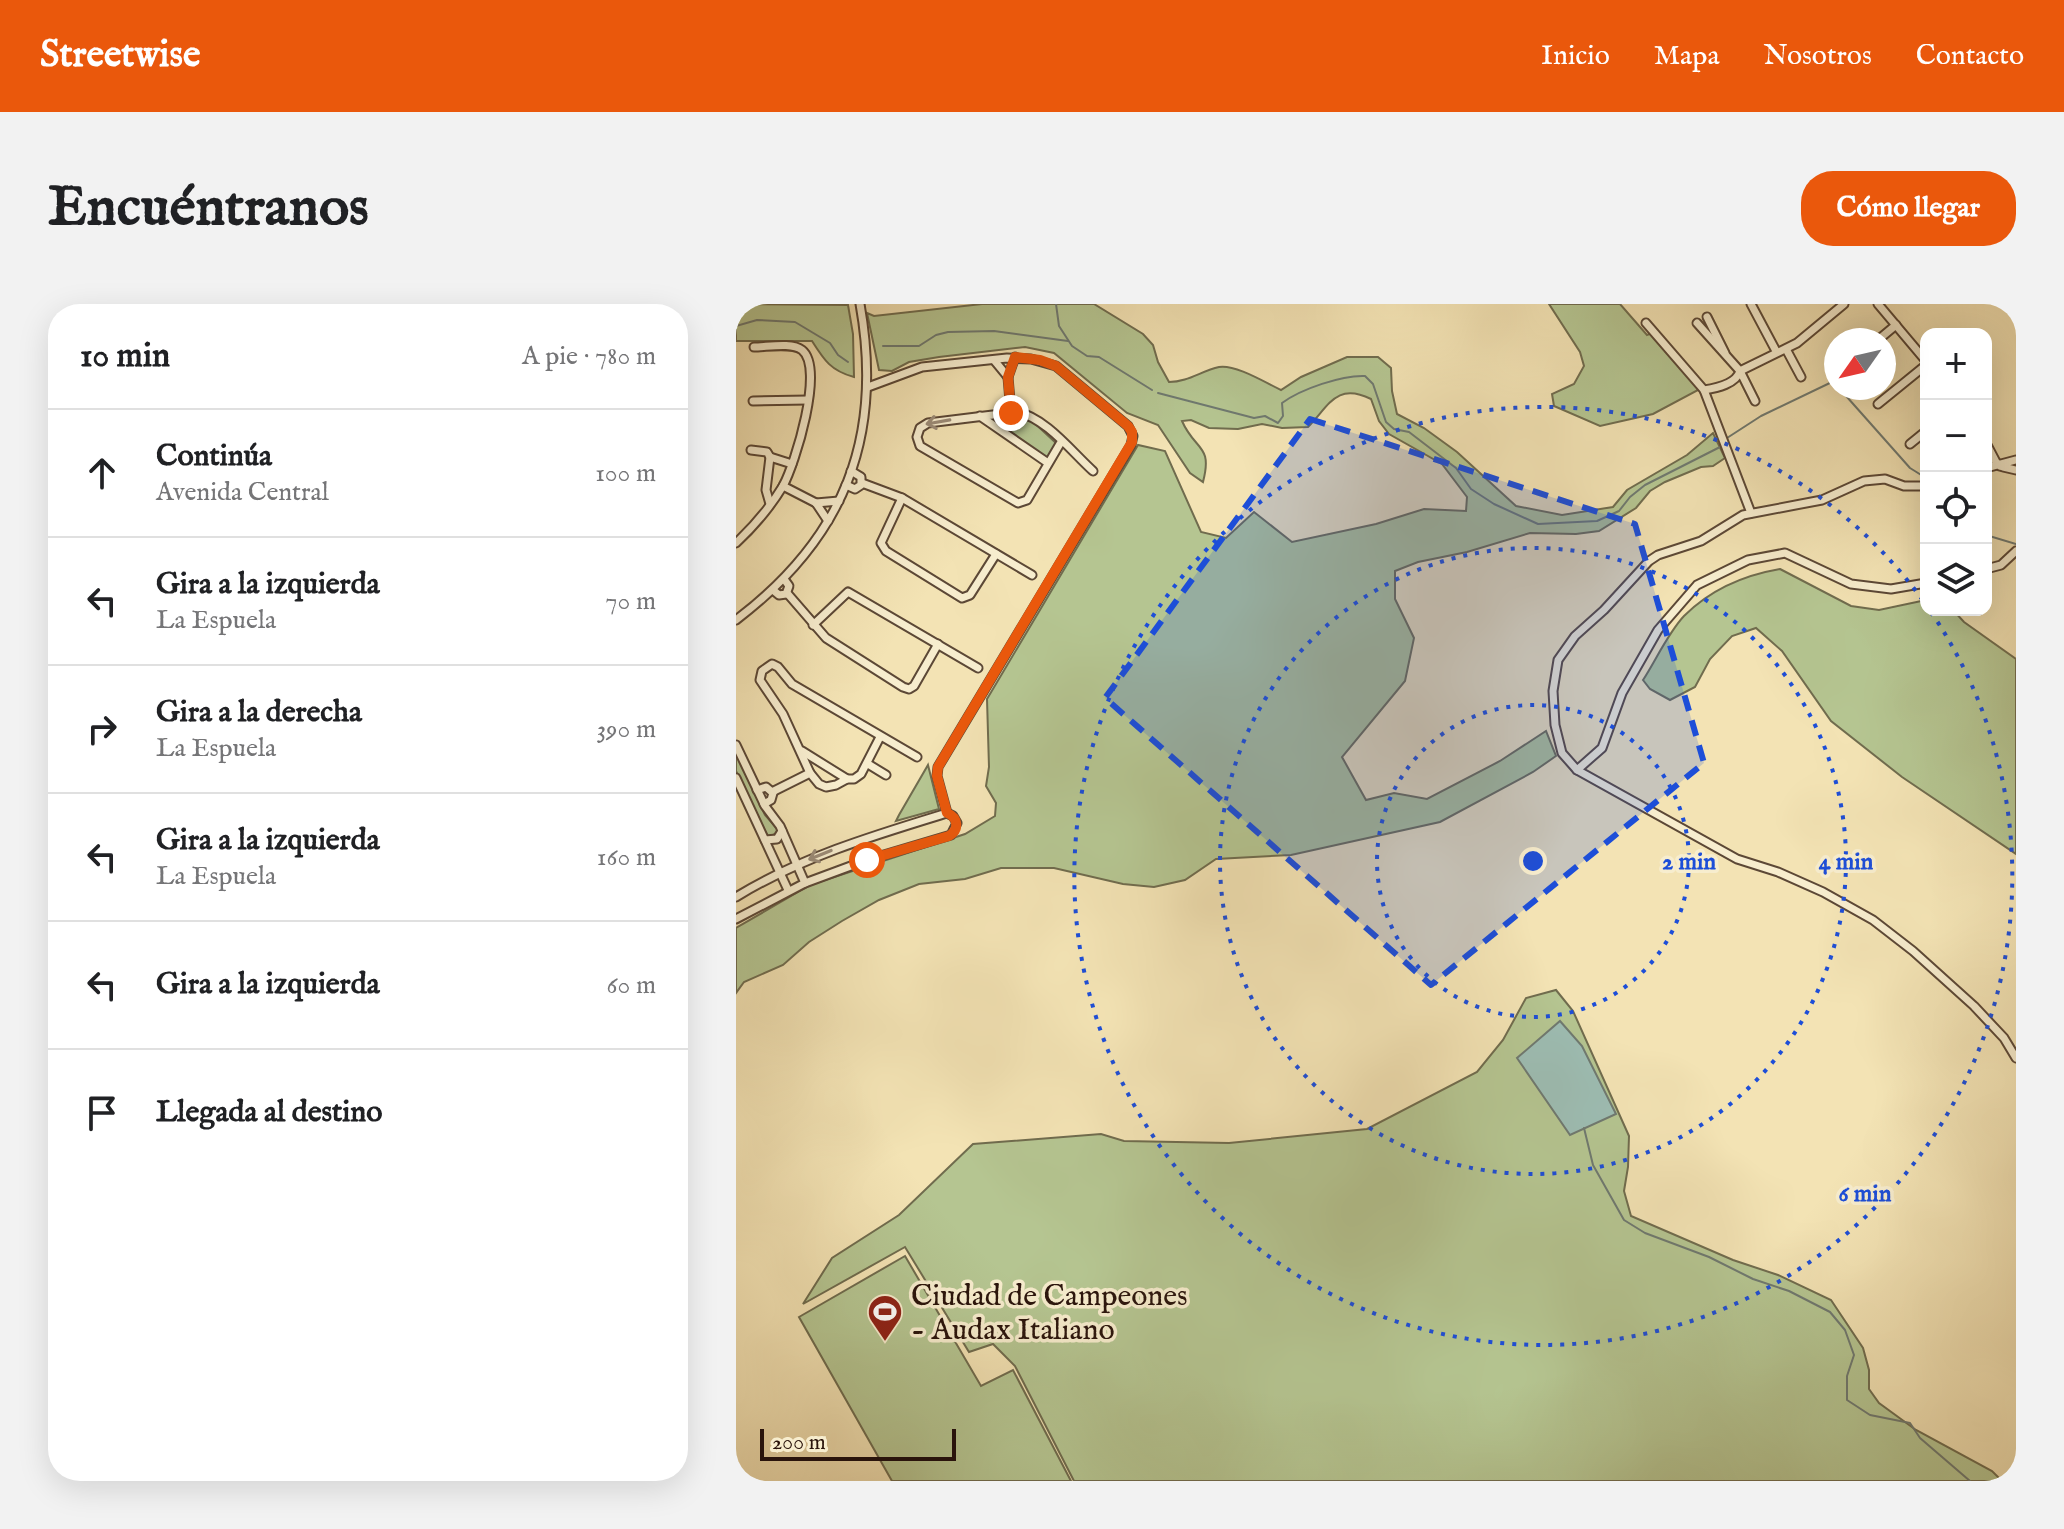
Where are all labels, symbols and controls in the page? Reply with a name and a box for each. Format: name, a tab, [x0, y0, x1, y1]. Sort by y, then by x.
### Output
text: Streetwise	[40, 32, 200, 80]
text: Inicio	[1541, 39, 1610, 74]
text: Mapa	[1654, 39, 1720, 74]
text: Nosotros	[1764, 39, 1872, 74]
text: Contacto	[1916, 39, 2024, 74]
button: Cómo llegar	[1801, 171, 2016, 246]
text: Encuéntranos	[48, 173, 369, 244]
north arrow	[1824, 328, 1896, 400]
map controls	[1920, 328, 1992, 616]
button: +	[1920, 328, 1992, 400]
text: 10 min	[80, 335, 170, 378]
text: A pie · 780 m	[522, 340, 656, 373]
route end	[993, 395, 1029, 431]
button: −	[1920, 400, 1992, 472]
one-way arrow	[926, 416, 951, 431]
text: Continúa	[156, 438, 272, 476]
icon: ahead	[80, 451, 124, 495]
text: 100 m	[595, 457, 656, 490]
button: locate	[1920, 472, 1992, 544]
text: Avenida Central	[156, 476, 329, 509]
button: layers	[1920, 544, 1992, 616]
text: Gira a la izquierda	[156, 566, 380, 604]
icon: left	[80, 579, 124, 623]
text: 70 m	[605, 585, 656, 618]
text: La Espuela	[156, 604, 276, 637]
text: Gira a la derecha	[156, 694, 362, 732]
icon: right	[80, 707, 124, 751]
text: 390 m	[596, 713, 656, 746]
text: La Espuela	[156, 732, 276, 765]
text: Gira a la izquierda	[156, 822, 380, 860]
icon: left	[80, 835, 124, 879]
text: 160 m	[597, 841, 656, 874]
route start	[849, 842, 885, 878]
centre of rings	[1519, 847, 1547, 875]
text: 2 min	[1662, 847, 1716, 878]
text: 4 min	[1819, 847, 1874, 878]
one-way arrow	[808, 849, 833, 863]
text: La Espuela	[156, 860, 276, 893]
icon: left	[80, 963, 124, 1007]
text: Gira a la izquierda	[156, 966, 380, 1004]
text: 60 m	[607, 969, 656, 1002]
icon: arrive	[80, 1091, 124, 1135]
text: Llegada al destino	[156, 1094, 382, 1132]
text: 6 min	[1838, 1179, 1892, 1210]
place label: Ciudad de Campeones - Audax Italiano	[911, 1278, 1188, 1350]
sports icon: Ciudad de Campeones - Audax Italiano	[866, 1293, 904, 1343]
scale bar	[760, 1425, 956, 1461]
text: 200 m	[772, 1429, 826, 1457]

